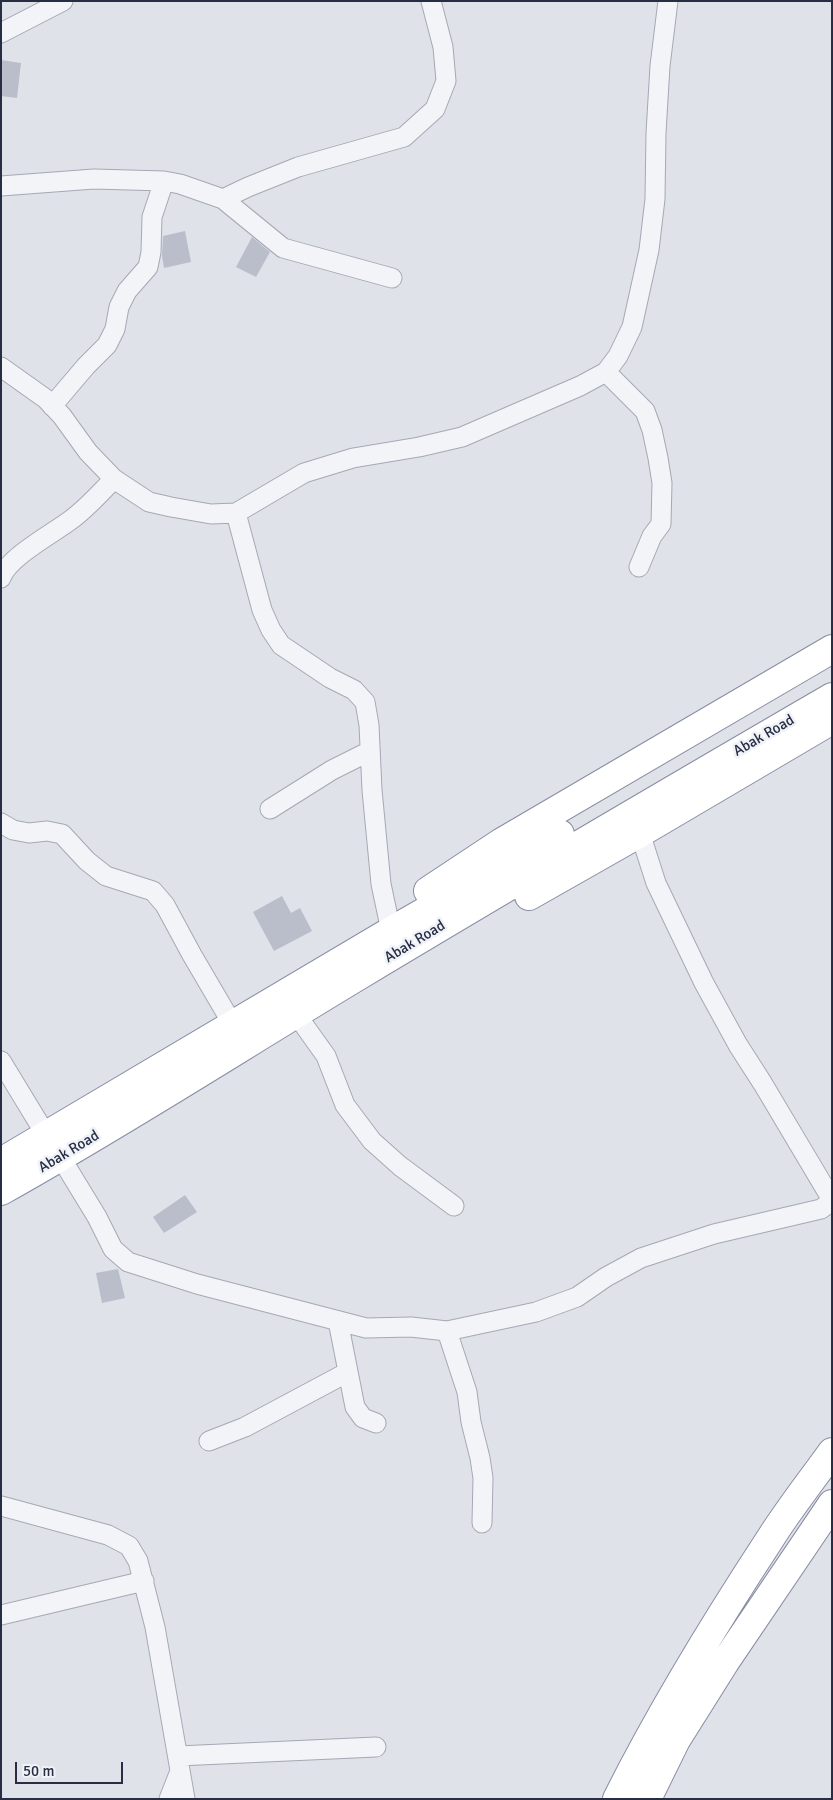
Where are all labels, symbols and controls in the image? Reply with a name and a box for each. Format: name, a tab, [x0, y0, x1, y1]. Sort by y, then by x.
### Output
street label: Abak Road	[730, 711, 798, 761]
street label: Abak Road	[381, 917, 449, 967]
street label: Abak Road	[35, 1127, 103, 1177]
scale bar	[18, 1752, 125, 1784]
text: 50 m	[23, 1762, 54, 1780]

